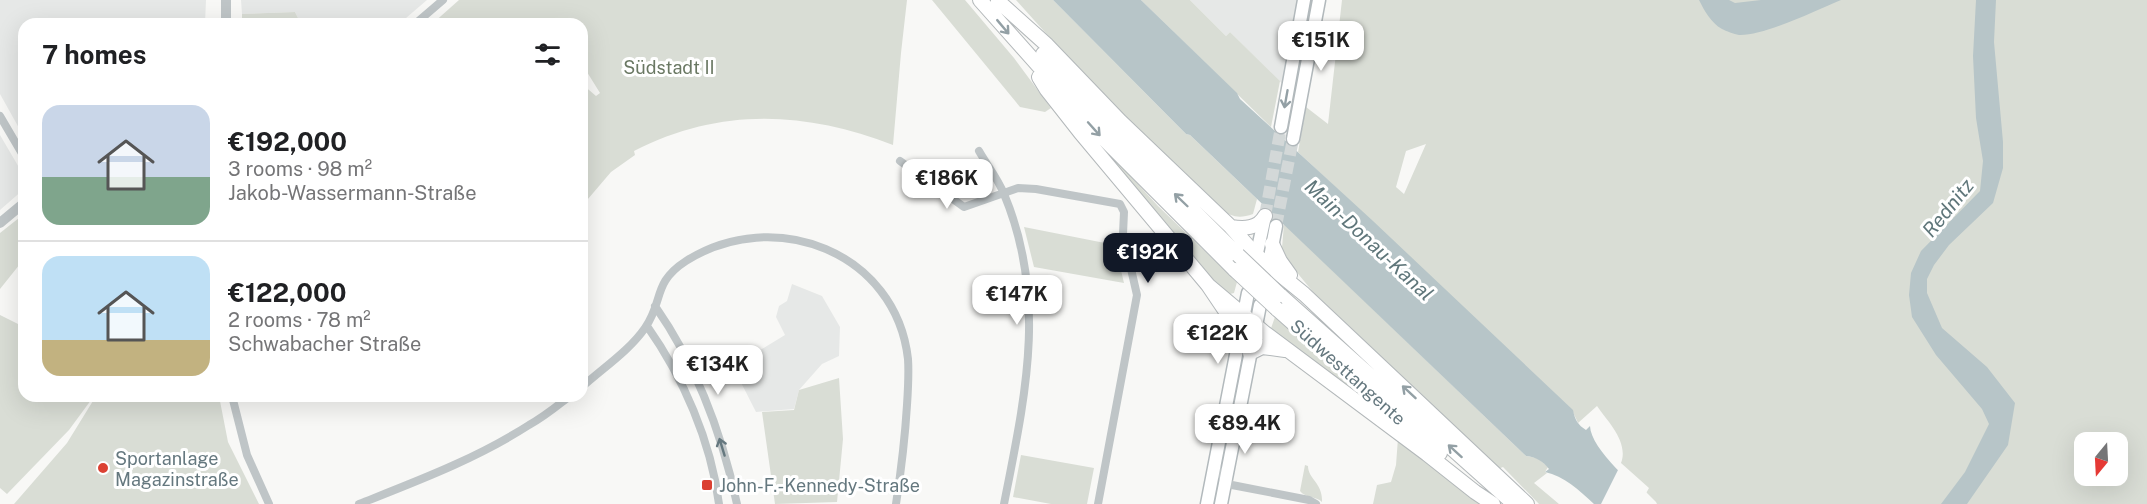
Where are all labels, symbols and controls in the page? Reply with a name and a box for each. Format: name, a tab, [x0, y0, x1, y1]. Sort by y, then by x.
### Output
one-way arrow	[997, 19, 1010, 35]
pin: €151K	[1279, 21, 1363, 72]
text: €151K	[1292, 28, 1350, 52]
icon: filters	[531, 38, 564, 71]
text: 7 homes	[42, 39, 146, 70]
park label: Südstadt II	[623, 57, 715, 78]
one-way arrow	[1280, 89, 1291, 108]
one-way arrow	[1087, 121, 1101, 136]
text: €192,000	[228, 126, 347, 157]
icon: home	[90, 129, 162, 201]
text: 3 rooms · 98 m²	[228, 157, 372, 181]
pin: €186K	[905, 159, 989, 210]
text: €186K	[916, 166, 978, 190]
water label: Rednitz	[1917, 173, 1979, 242]
water label: Main-Donau-Kanal	[1300, 174, 1438, 306]
text: Jakob-Wassermann-Straße	[228, 181, 476, 205]
one-way arrow	[1173, 192, 1188, 207]
pin: €192K	[1106, 233, 1190, 284]
text: €192K	[1117, 240, 1179, 264]
pin: €147K	[975, 275, 1059, 326]
text: €122,000	[228, 277, 346, 308]
icon: home	[90, 280, 162, 352]
text: €147K	[986, 282, 1048, 306]
text: 2 rooms · 78 m²	[228, 308, 371, 332]
pin: €122K	[1176, 314, 1260, 365]
street label: Südwesttangente	[1286, 315, 1410, 429]
text: €122K	[1187, 321, 1249, 345]
text: Schwabacher Straße	[228, 332, 421, 356]
pin: €134K	[676, 345, 760, 396]
text: €134K	[687, 352, 749, 376]
one-way arrow	[1401, 385, 1416, 399]
pin: €89.4K	[1196, 404, 1294, 455]
text: €89.4K	[1209, 411, 1281, 435]
north arrow	[2074, 432, 2128, 486]
map controls	[2074, 432, 2128, 486]
one-way arrow	[716, 438, 727, 457]
one-way arrow	[1448, 444, 1463, 458]
place label: Sportanlage Magazinstraße	[115, 448, 239, 490]
marker: Sportanlage Magazinstraße	[96, 461, 110, 475]
place label: John-F.-Kennedy-Straße	[719, 475, 920, 496]
marker: John-F.-Kennedy-Straße	[700, 478, 714, 492]

